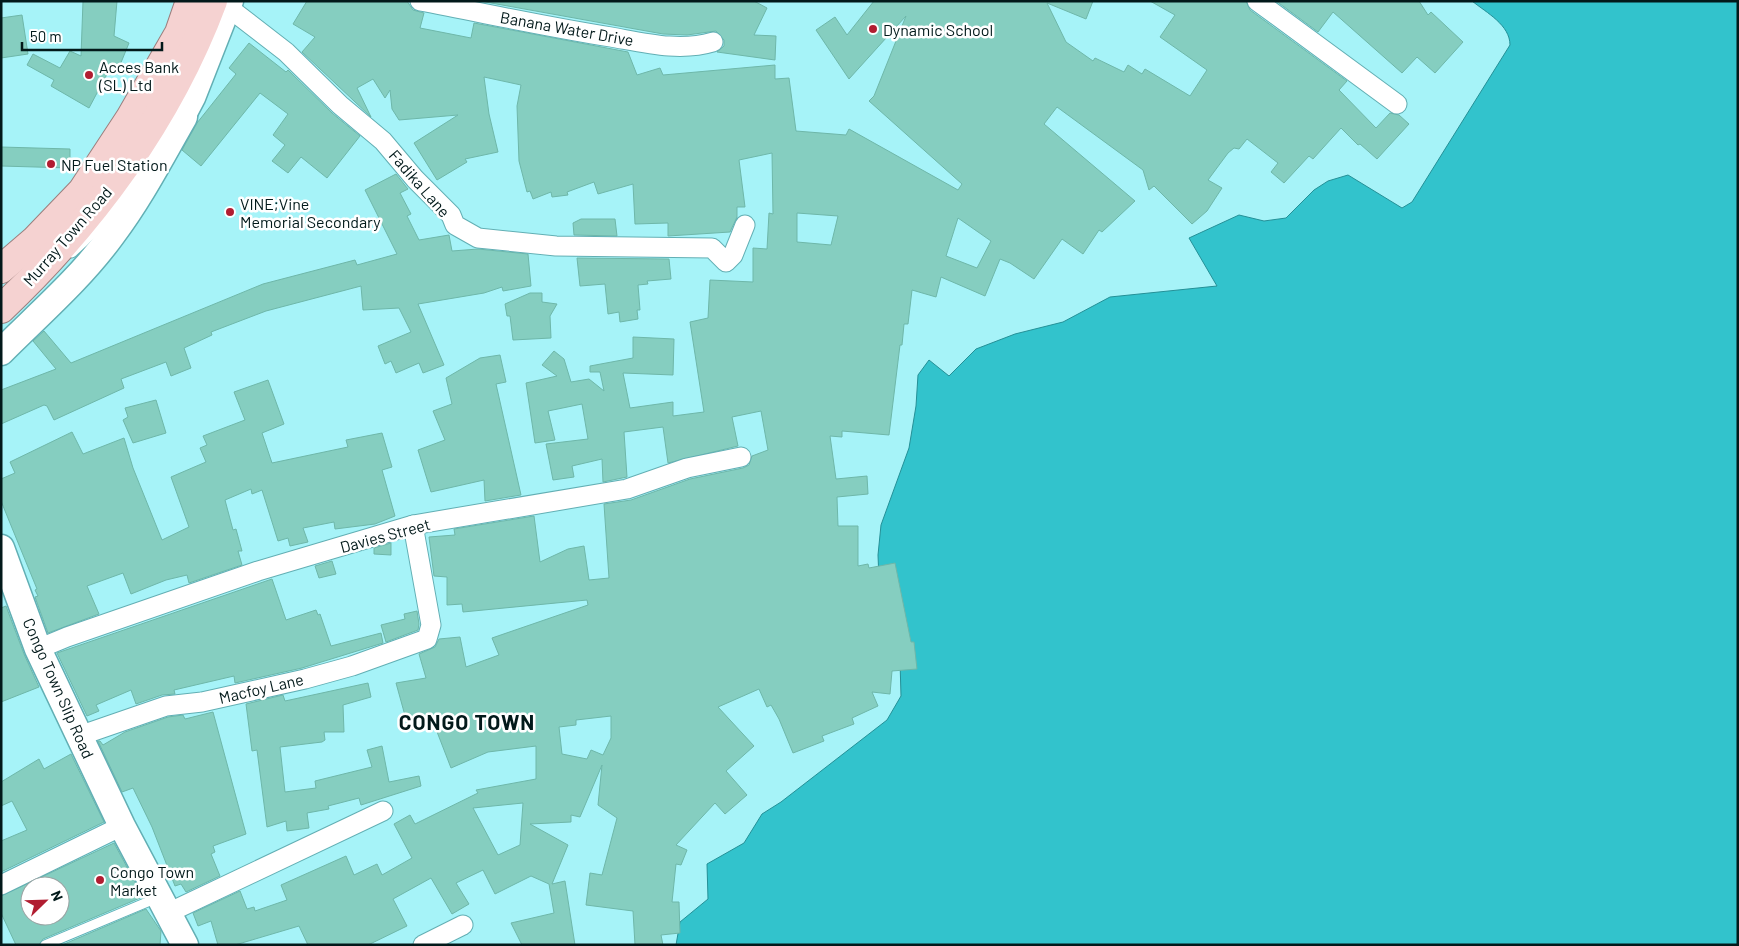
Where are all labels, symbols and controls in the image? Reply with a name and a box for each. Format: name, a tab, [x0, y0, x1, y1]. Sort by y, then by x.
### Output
street label: Banana Water Drive	[499, 7, 635, 49]
scale bar	[22, 20, 162, 52]
place label: Dynamic School	[883, 20, 993, 39]
marker: Dynamic School	[867, 23, 879, 35]
text: 50 m	[30, 27, 62, 45]
place label: Acces Bank (SL) Ltd	[98, 57, 179, 94]
marker: Acces Bank (SL) Ltd	[83, 69, 95, 81]
street label: Fadika Lane	[386, 145, 454, 221]
place label: NP Fuel Station	[61, 155, 168, 174]
marker: NP Fuel Station	[45, 158, 57, 170]
street label: Murray Town Road	[19, 182, 115, 290]
place label: VINE;Vine Memorial Secondary	[240, 194, 381, 231]
marker: VINE;Vine Memorial Secondary	[224, 206, 236, 218]
street label: Davies Street	[338, 514, 432, 556]
street label: Congo Town Slip Road	[19, 615, 99, 761]
street label: Macfoy Lane	[217, 669, 305, 707]
district label: CONGO TOWN	[399, 709, 535, 734]
place label: Congo Town Market	[110, 862, 194, 899]
marker: Congo Town Market	[94, 874, 106, 886]
north arrow	[20, 876, 70, 926]
text: N	[48, 888, 67, 903]

